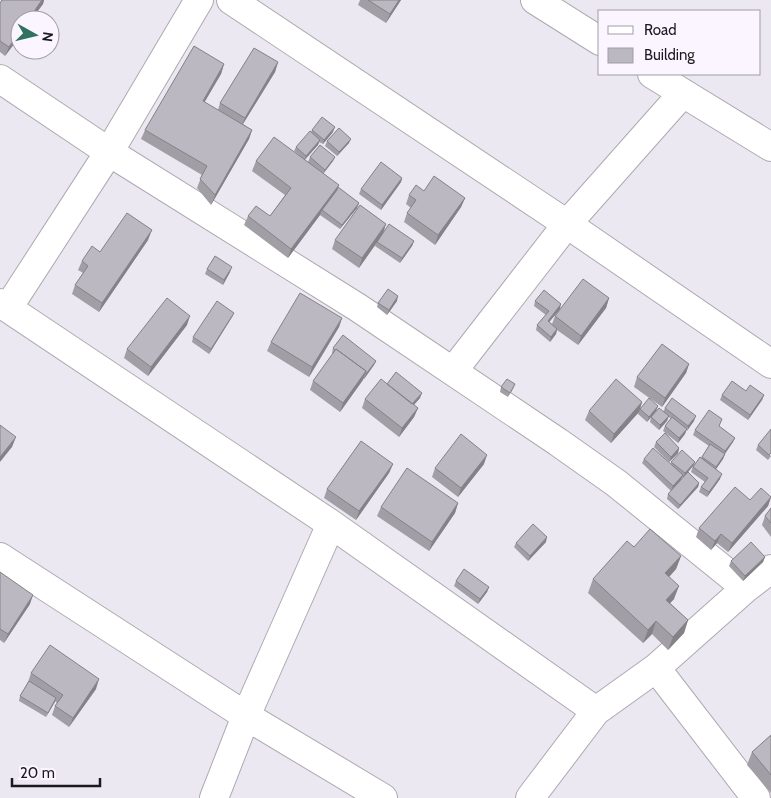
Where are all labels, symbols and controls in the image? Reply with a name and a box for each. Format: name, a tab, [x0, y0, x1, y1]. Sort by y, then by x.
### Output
north arrow	[10, 10, 60, 60]
legend	[598, 10, 761, 75]
text: Road	[644, 21, 677, 39]
text: N	[38, 31, 57, 43]
text: Building	[644, 46, 695, 64]
scale bar	[12, 756, 100, 788]
text: 20 m	[20, 764, 55, 782]

